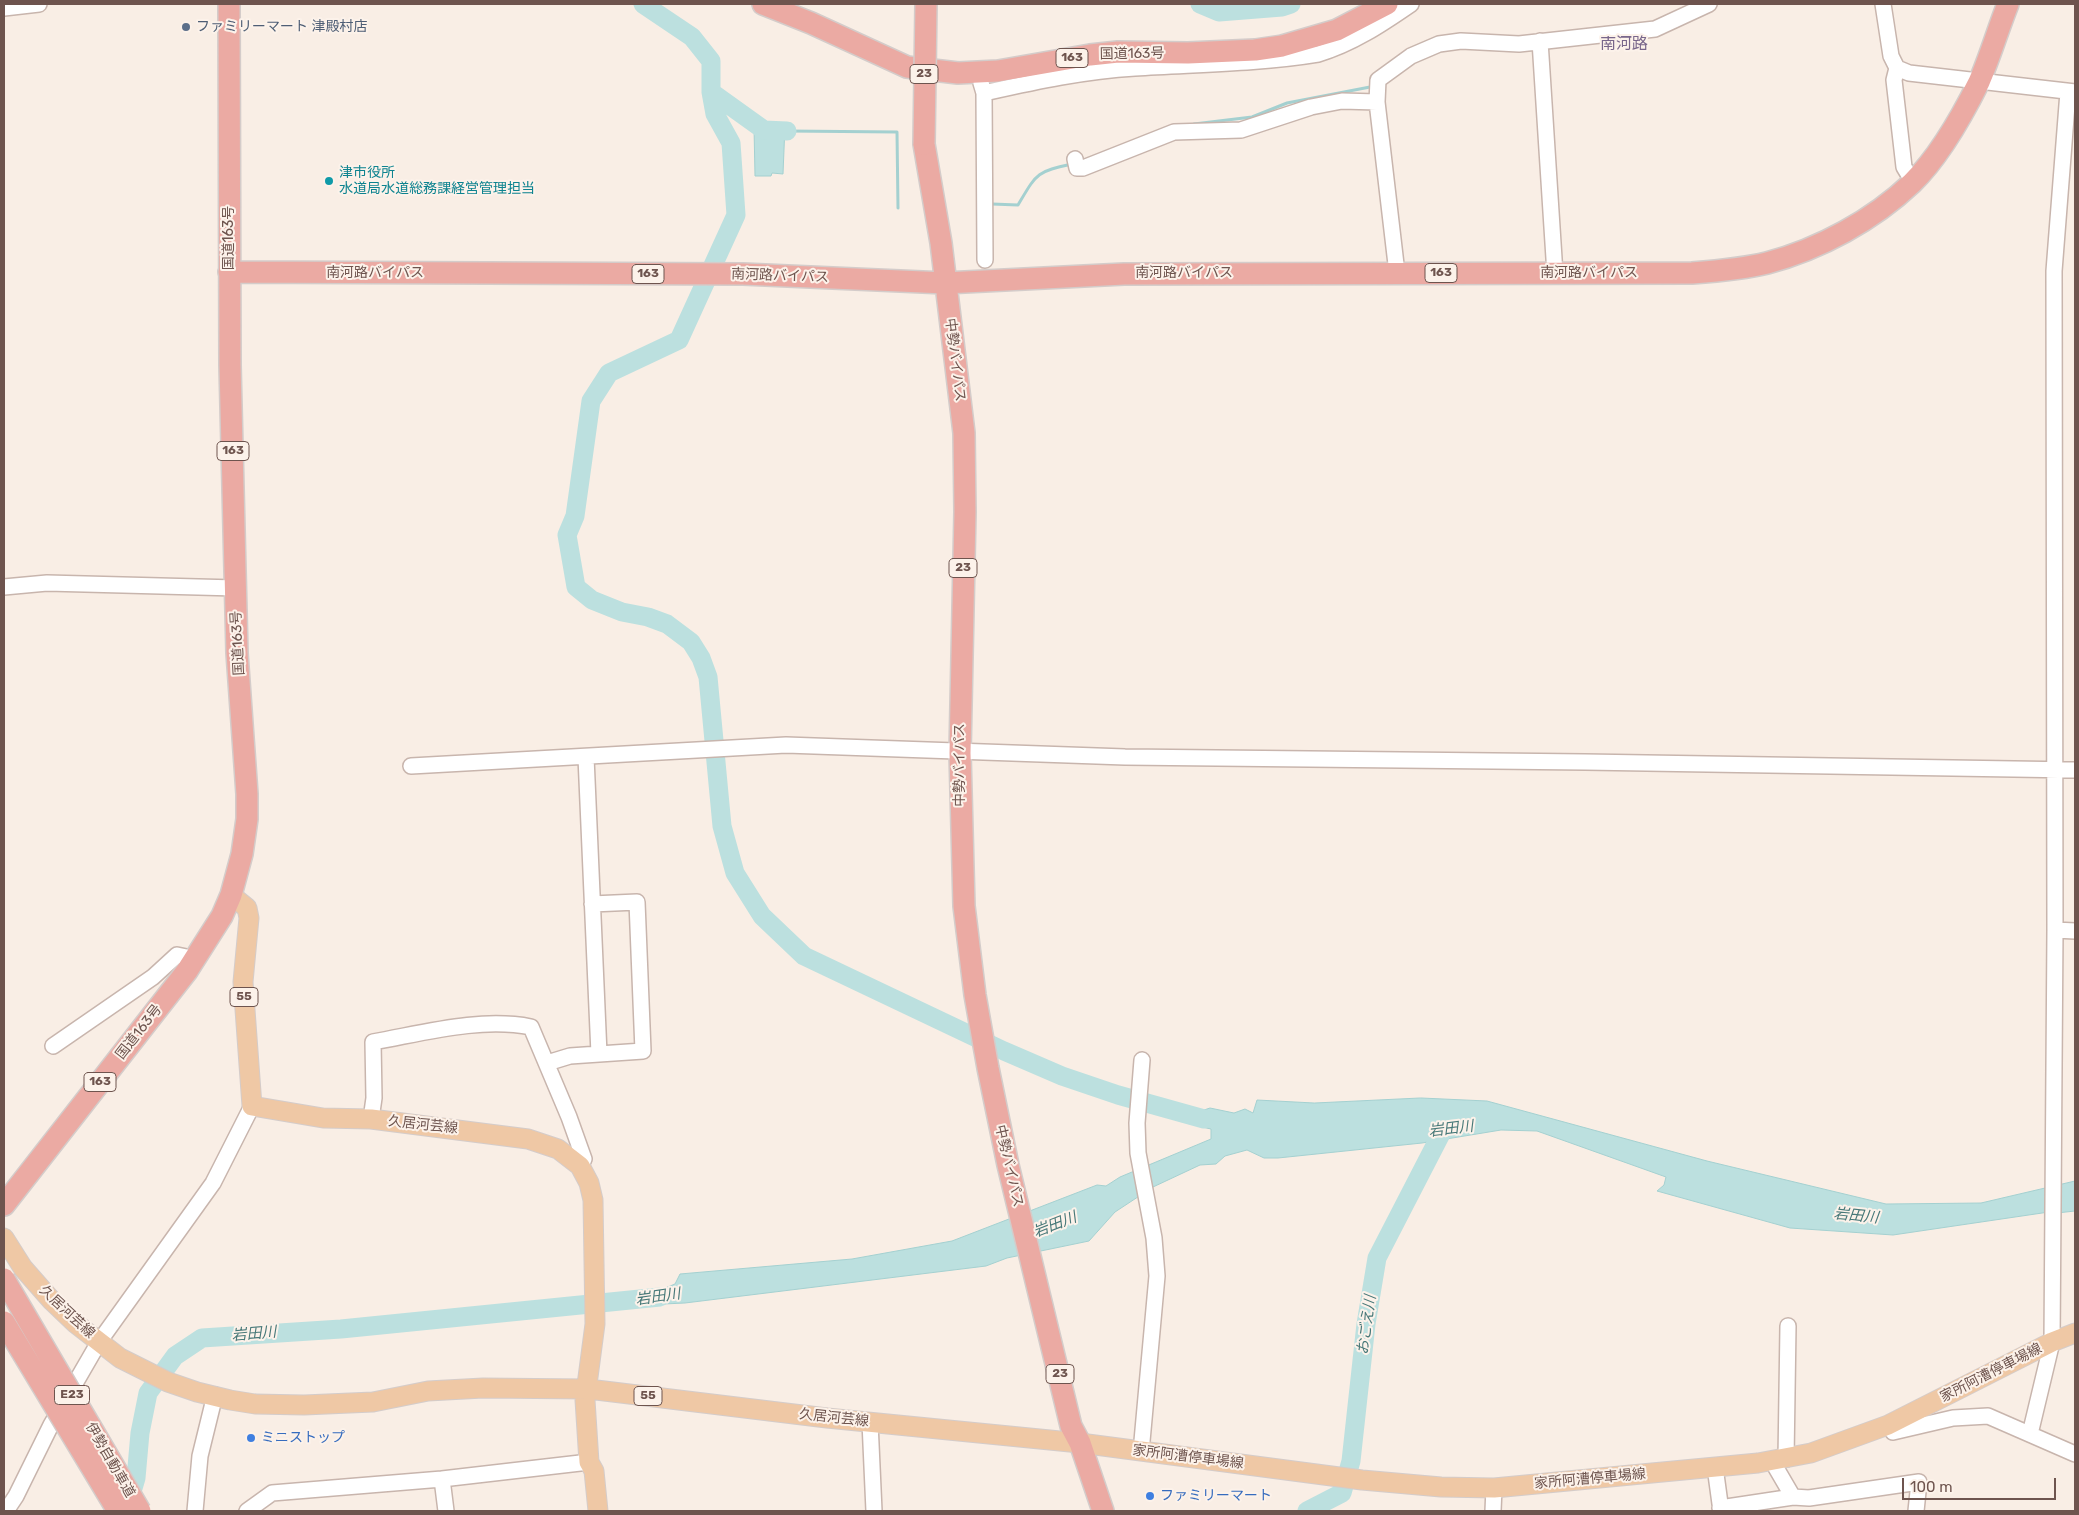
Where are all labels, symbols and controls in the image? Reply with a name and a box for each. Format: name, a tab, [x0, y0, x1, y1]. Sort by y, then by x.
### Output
place label: ファミリーマート 津殿村店	[196, 19, 367, 35]
marker: ファミリーマート 津殿村店	[180, 21, 192, 33]
district label: 南河路	[1600, 34, 1648, 54]
street label: 国道163号	[1099, 45, 1165, 63]
road number: 163	[1056, 48, 1088, 68]
road number: 23	[910, 64, 938, 84]
place label: 津市役所 水道局水道総務課経営管理担当	[339, 165, 535, 198]
marker: 津市役所 水道局水道総務課経営管理担当	[323, 175, 335, 187]
street label: 国道163号	[221, 206, 237, 270]
road number: 163	[632, 264, 664, 284]
road number: 163	[1425, 264, 1457, 282]
street label: 南河路バイパス	[326, 265, 424, 281]
street label: 南河路バイパス	[1135, 265, 1233, 281]
street label: 南河路バイパス	[1540, 265, 1638, 281]
street label: 南河路バイパス	[731, 266, 829, 286]
street label: 中勢バイパス	[942, 317, 968, 403]
road number: 163	[217, 442, 249, 461]
road number: 23	[949, 558, 977, 578]
street label: 国道163号	[228, 610, 248, 676]
street label: 中勢バイパス	[952, 723, 968, 807]
road number: 55	[230, 988, 258, 1006]
street label: 国道163号	[112, 1001, 166, 1063]
road number: 163	[84, 1072, 116, 1092]
street label: 久居河芸線	[387, 1113, 459, 1137]
water label: 岩田川	[1428, 1117, 1474, 1141]
street label: 中勢バイパス	[991, 1123, 1027, 1209]
water label: 岩田川	[1833, 1205, 1879, 1227]
water label: 岩田川	[1031, 1209, 1079, 1241]
street label: 久居河芸線	[36, 1282, 98, 1342]
water label: 岩田川	[634, 1285, 682, 1309]
water label: おごえ川	[1354, 1294, 1380, 1356]
water label: 岩田川	[231, 1323, 277, 1345]
street label: 家所阿漕停車場線	[1937, 1340, 2045, 1406]
road number: 23	[1046, 1365, 1074, 1384]
road number: E23	[54, 1386, 90, 1404]
road number: 55	[634, 1386, 662, 1405]
street label: 久居河芸線	[798, 1406, 870, 1430]
street label: 伊勢自動車道	[82, 1419, 138, 1501]
place label: ミニストップ	[261, 1430, 345, 1446]
marker: ミニストップ	[245, 1432, 257, 1444]
street label: 家所阿漕停車場線	[1131, 1442, 1245, 1472]
street label: 家所阿漕停車場線	[1533, 1466, 1647, 1492]
scale bar	[1904, 1468, 2058, 1500]
text: 100 m	[1910, 1478, 1952, 1496]
place label: ファミリーマート	[1160, 1488, 1272, 1504]
marker: ファミリーマート	[1144, 1490, 1156, 1502]

